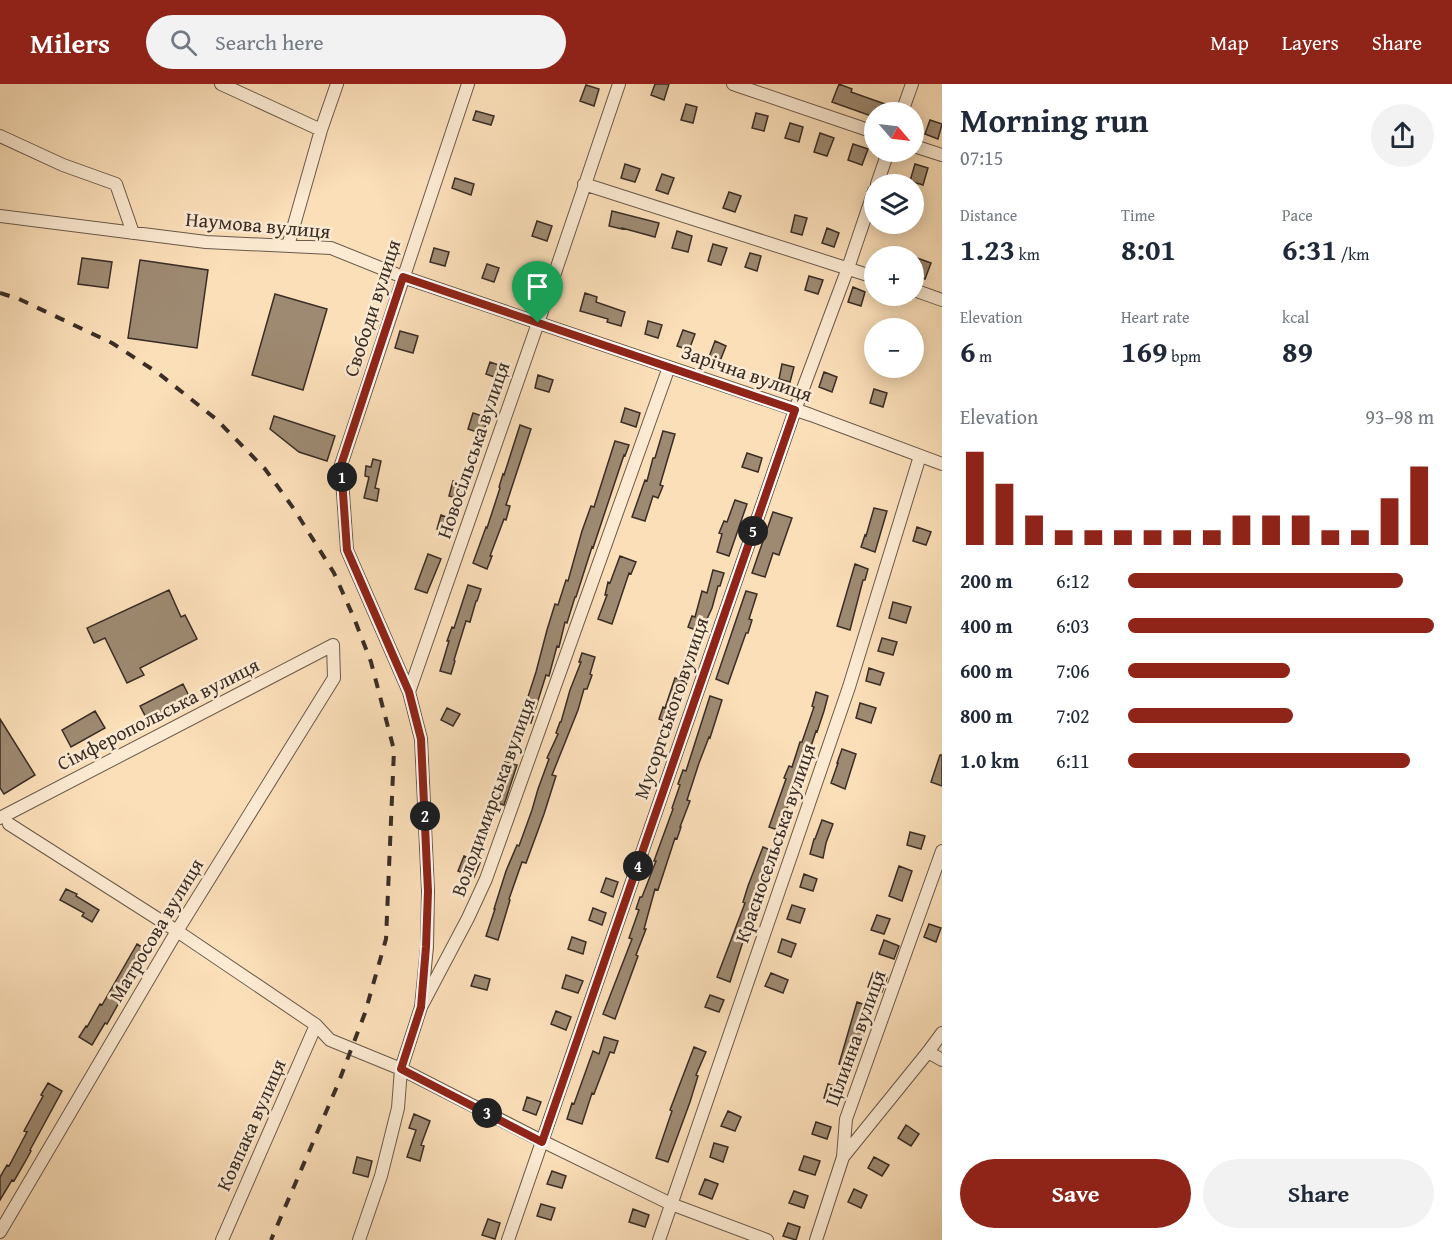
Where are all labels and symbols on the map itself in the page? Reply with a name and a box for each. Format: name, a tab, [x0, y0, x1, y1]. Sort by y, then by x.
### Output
north arrow	[864, 102, 924, 162]
street label: Наумова вулиця	[184, 204, 332, 245]
street label: Свободи вулиця	[336, 235, 407, 380]
pin	[512, 261, 563, 323]
street label: Зарічна вулиця	[678, 337, 817, 409]
street label: Новосільська вулиця	[429, 357, 516, 542]
pin: 1	[327, 462, 357, 492]
pin: 5	[738, 516, 768, 546]
street label: Мусоргського вулиця	[626, 613, 715, 803]
street label: Сімферопольська вулиця	[52, 650, 264, 777]
street label: Володимирська вулиця	[443, 693, 542, 900]
street label: Красносельська вулиця	[727, 739, 822, 946]
pin: 2	[410, 801, 440, 831]
pin: 4	[623, 851, 653, 881]
street label: Матросова вулиця	[101, 852, 210, 1007]
street label: Цілинна вулиця	[816, 966, 893, 1110]
street label: Ковпака вулиця	[208, 1054, 293, 1195]
pin: 3	[472, 1098, 502, 1128]

